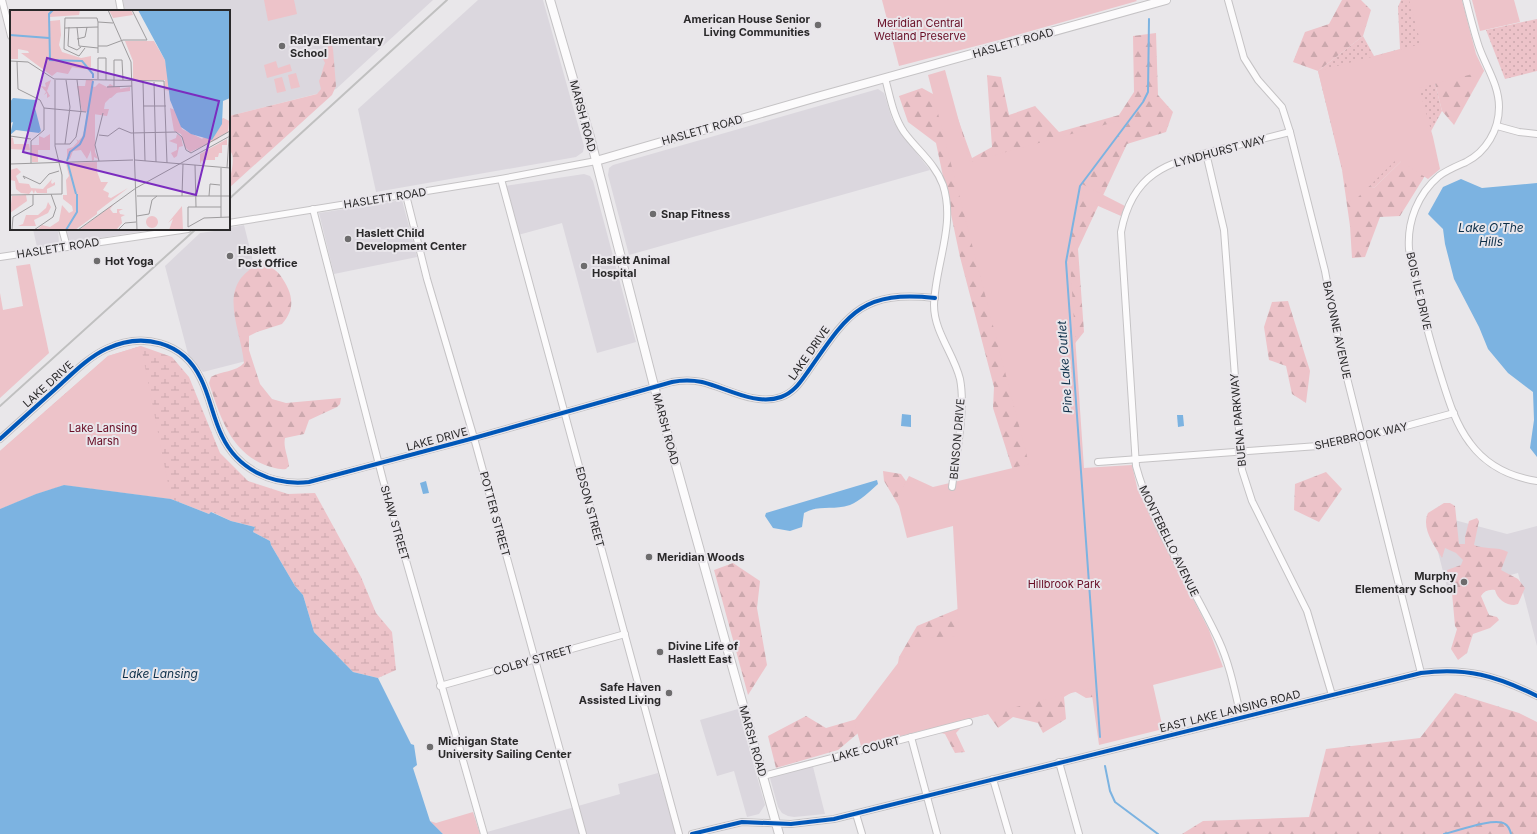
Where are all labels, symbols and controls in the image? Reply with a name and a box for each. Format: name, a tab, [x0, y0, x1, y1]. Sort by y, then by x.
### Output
inset map	[10, 10, 230, 230]
place label: American House Senior Living Communities	[683, 12, 811, 39]
park label: Meridian Central Wetland Preserve	[874, 16, 966, 43]
marker: American House Senior Living Communities	[813, 20, 823, 30]
street label: HASLETT ROAD	[971, 25, 1055, 61]
place label: Ralya Elementary School	[290, 33, 384, 60]
marker: Ralya Elementary School	[277, 41, 287, 51]
street label: MARSH ROAD	[567, 79, 599, 153]
street label: HASLETT ROAD	[660, 112, 744, 148]
street label: LYNDHURST WAY	[1172, 132, 1268, 170]
street label: HASLETT ROAD	[343, 185, 427, 211]
place label: Snap Fitness	[661, 207, 730, 221]
marker: Snap Fitness	[648, 209, 658, 219]
water label: Lake O'The Hills	[1458, 220, 1524, 249]
place label: Haslett Child Development Center	[356, 226, 467, 253]
marker: Haslett Child Development Center	[343, 234, 353, 244]
street label: HASLETT ROAD	[16, 235, 100, 261]
place label: Haslett Post Office	[238, 243, 298, 270]
marker: Haslett Post Office	[225, 251, 235, 261]
street label: BOIS ILE DRIVE	[1403, 251, 1435, 331]
place label: Haslett Animal Hospital	[592, 253, 670, 280]
place label: Hot Yoga	[105, 254, 154, 268]
marker: Hot Yoga	[92, 256, 102, 266]
marker: Haslett Animal Hospital	[579, 261, 589, 271]
street label: BAYONNE AVENUE	[1320, 280, 1354, 380]
water label: Pine Lake Outlet	[1054, 319, 1075, 414]
street label: LAKE DRIVE	[785, 323, 833, 383]
street label: LAKE DRIVE	[20, 358, 76, 410]
street label: BUENA PARKWAY	[1227, 372, 1249, 467]
street label: MARSH ROAD	[650, 392, 682, 466]
street label: BENSON DRIVE	[946, 398, 968, 480]
street label: SHERBROOK WAY	[1313, 419, 1409, 453]
park label: Lake Lansing Marsh	[69, 421, 137, 448]
street label: LAKE DRIVE	[405, 424, 469, 454]
street label: EDSON STREET	[573, 465, 607, 549]
street label: POTTER STREET	[477, 470, 513, 558]
street label: MONTEBELLO AVENUE	[1136, 483, 1202, 599]
street label: SHAW STREET	[378, 484, 412, 562]
place label: Meridian Woods	[657, 550, 745, 564]
marker: Meridian Woods	[644, 552, 654, 562]
place label: Murphy Elementary School	[1355, 569, 1456, 596]
park label: Hillbrook Park	[1028, 577, 1100, 591]
marker: Murphy Elementary School	[1459, 577, 1469, 587]
place label: Divine Life of Haslett East	[668, 639, 739, 666]
street label: COLBY STREET	[492, 642, 574, 678]
marker: Divine Life of Haslett East	[655, 647, 665, 657]
water label: Lake Lansing	[122, 666, 198, 681]
place label: Safe Haven Assisted Living	[579, 680, 661, 707]
street label: EAST LAKE LANSING ROAD	[1158, 687, 1302, 735]
marker: Safe Haven Assisted Living	[664, 688, 674, 698]
street label: MARSH ROAD	[736, 704, 770, 778]
street label: LAKE COURT	[831, 733, 901, 765]
place label: Michigan State University Sailing Center	[438, 734, 572, 761]
marker: Michigan State University Sailing Center	[425, 742, 435, 752]

